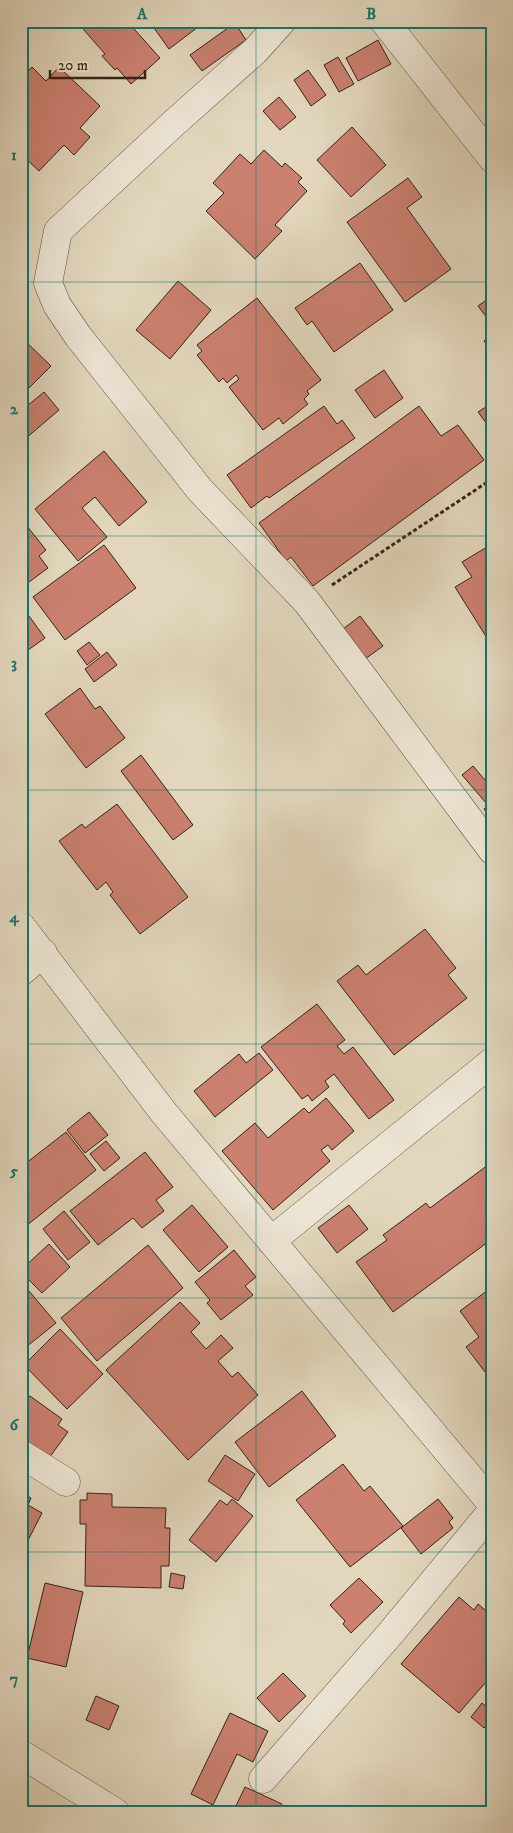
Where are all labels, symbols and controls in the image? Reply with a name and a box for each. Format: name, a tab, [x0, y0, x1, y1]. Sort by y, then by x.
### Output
text: A	[136, 4, 148, 24]
text: B	[366, 4, 376, 24]
scale bar	[50, 48, 145, 80]
text: 20 m	[58, 56, 88, 75]
text: 1	[11, 145, 17, 165]
text: 2	[10, 399, 19, 419]
text: 3	[11, 653, 17, 673]
text: 4	[8, 907, 19, 927]
text: 5	[9, 1161, 18, 1181]
text: 6	[10, 1415, 20, 1435]
text: 7	[10, 1669, 18, 1689]

